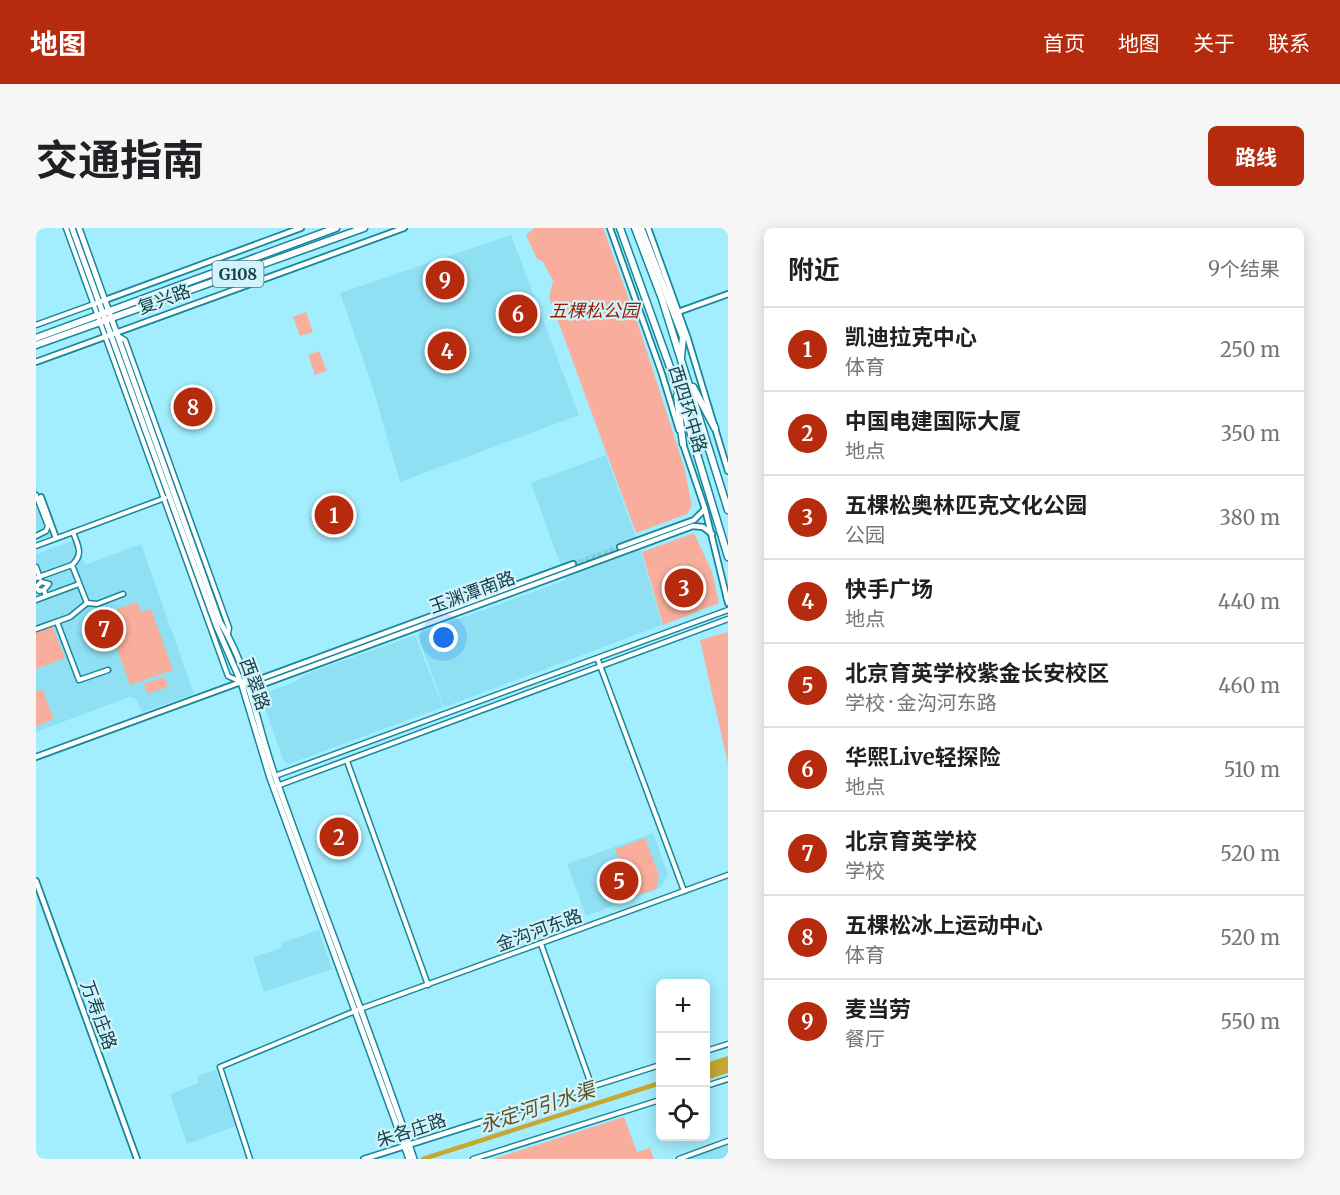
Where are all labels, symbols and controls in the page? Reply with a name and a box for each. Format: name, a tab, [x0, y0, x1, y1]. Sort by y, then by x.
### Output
text: 地图	[30, 26, 86, 62]
text: 首页	[1043, 30, 1085, 57]
text: 地图	[1118, 30, 1160, 57]
text: 关于	[1193, 30, 1235, 57]
text: 联系	[1268, 30, 1310, 57]
button: 路线	[1208, 126, 1304, 186]
text: 交通指南	[36, 134, 204, 186]
text: 附近	[788, 253, 840, 286]
text: 9个结果	[1208, 256, 1280, 281]
pin: 9	[426, 257, 464, 302]
road number: G108	[212, 261, 264, 287]
street label: 复兴路	[135, 279, 193, 319]
pin: 6	[498, 292, 538, 337]
park label: 五棵松公园	[549, 299, 642, 322]
text: 凯迪拉克中心	[845, 323, 977, 351]
pin: 4	[428, 328, 466, 374]
text: 1	[803, 337, 812, 362]
text: 250 m	[1220, 337, 1280, 362]
text: 体育	[845, 354, 885, 379]
street label: 西四环中路	[664, 363, 712, 455]
pin: 8	[174, 384, 212, 429]
text: 中国电建国际大厦	[845, 407, 1021, 435]
text: 2	[802, 421, 813, 446]
text: 350 m	[1221, 421, 1280, 446]
text: 地点	[845, 438, 885, 463]
text: 五棵松奥林匹克文化公园	[845, 491, 1087, 519]
pin: 1	[314, 492, 354, 538]
text: 3	[802, 505, 813, 530]
text: 380 m	[1219, 505, 1280, 530]
text: 公园	[845, 522, 885, 547]
street label: 玉渊潭南路	[426, 566, 518, 618]
pin: 3	[664, 566, 704, 610]
text: 快手广场	[845, 575, 933, 603]
text: 4	[801, 589, 814, 614]
text: 440 m	[1218, 589, 1280, 614]
pin: 7	[84, 606, 124, 652]
text: 地点	[845, 606, 885, 631]
your location	[429, 623, 458, 652]
street label: 西翠路	[235, 655, 275, 713]
text: 北京育英学校紫金长安校区	[845, 659, 1109, 687]
text: 5	[802, 673, 813, 698]
text: 460 m	[1218, 673, 1280, 698]
text: 学校 · 金沟河东路	[845, 690, 997, 715]
text: 华熙Live轻探险	[845, 743, 1001, 771]
text: 6	[801, 757, 814, 782]
text: 510 m	[1224, 757, 1280, 782]
text: 地点	[845, 774, 885, 799]
pin: 2	[320, 814, 358, 860]
text: 北京育英学校	[845, 827, 977, 855]
text: 7	[802, 841, 814, 866]
text: 520 m	[1220, 841, 1280, 866]
pin: 5	[600, 858, 638, 904]
text: 学校	[845, 858, 885, 883]
street label: 金沟河东路	[493, 904, 585, 956]
text: 五棵松冰上运动中心	[845, 911, 1043, 939]
text: 8	[801, 925, 814, 950]
text: 520 m	[1220, 925, 1280, 950]
text: 体育	[845, 942, 885, 967]
street label: 万寿庄路	[76, 977, 122, 1053]
map controls	[656, 979, 710, 1141]
button: +	[656, 979, 710, 1033]
text: 麦当劳	[845, 995, 911, 1023]
text: 9	[801, 1009, 814, 1034]
text: 550 m	[1221, 1009, 1280, 1034]
text: 餐厅	[845, 1026, 885, 1051]
button: −	[656, 1033, 710, 1087]
water label: 永定河引水渠	[476, 1076, 601, 1137]
button: locate	[656, 1087, 710, 1141]
street label: 朱各庄路	[373, 1108, 449, 1152]

